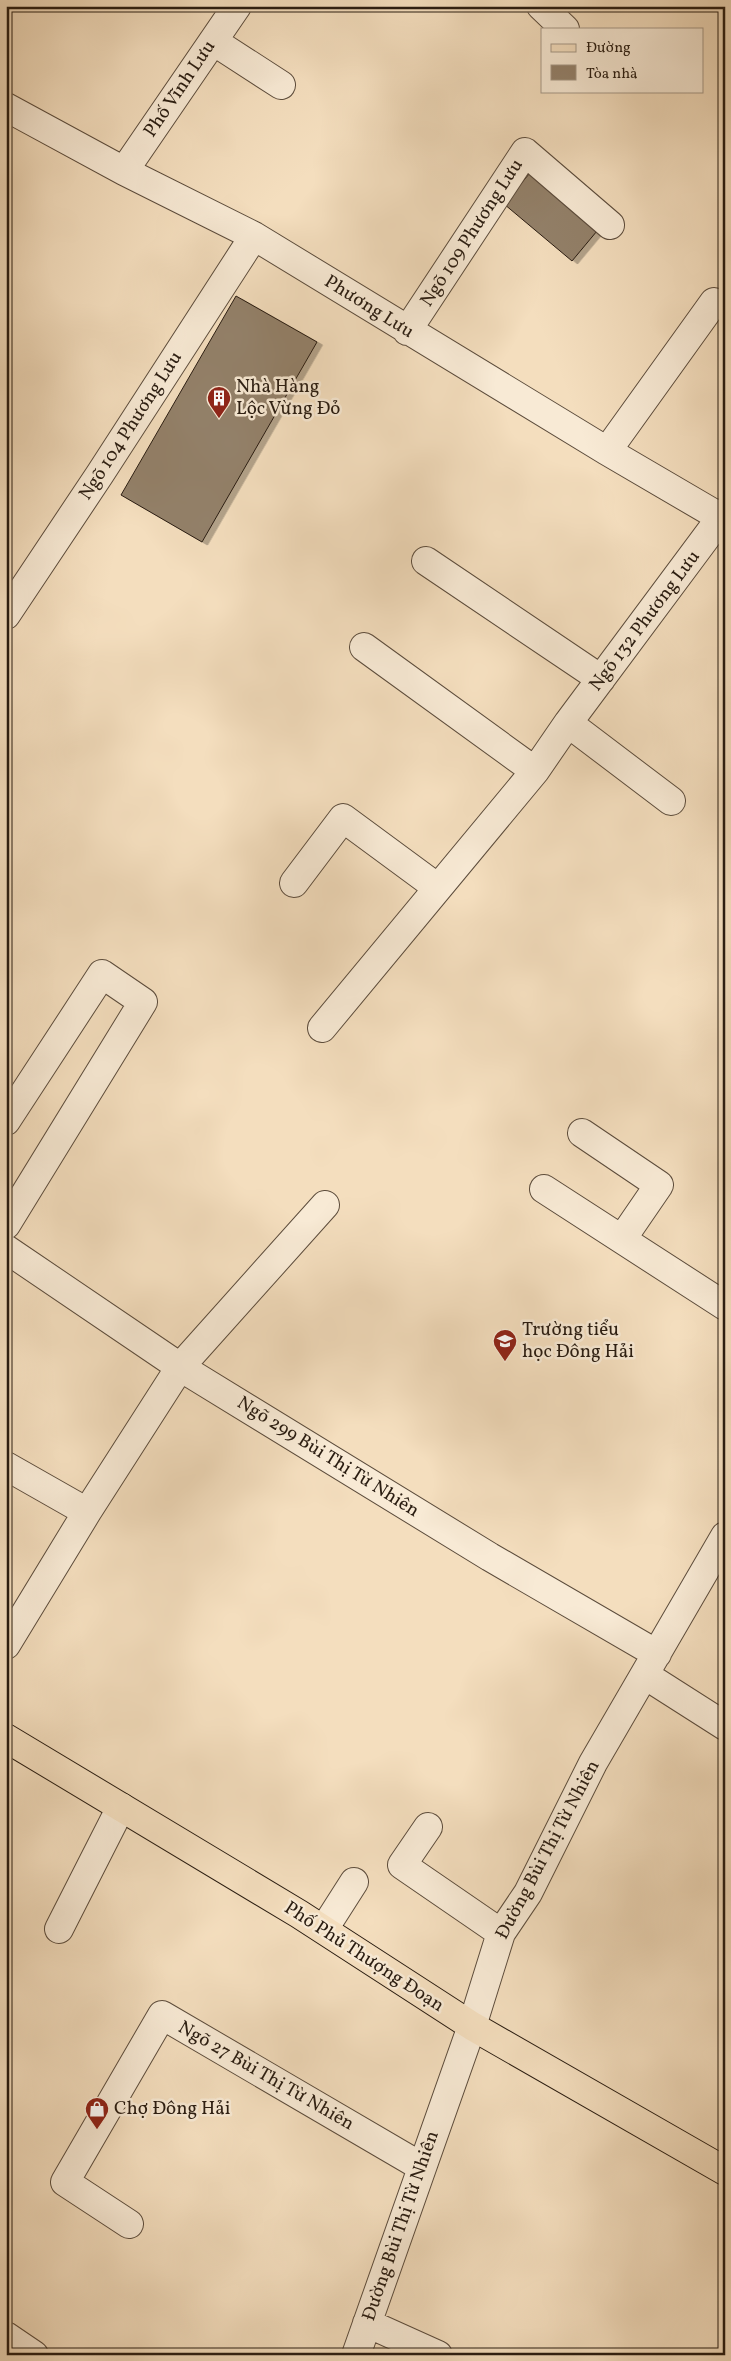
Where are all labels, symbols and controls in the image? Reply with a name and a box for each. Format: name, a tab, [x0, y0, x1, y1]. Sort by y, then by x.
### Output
legend	[541, 28, 704, 92]
street label: Phố Vĩnh Lưu	[138, 35, 222, 143]
text: Đường	[586, 38, 631, 59]
text: Tòa nhà	[586, 64, 638, 85]
street label: Ngõ 109 Phương Lưu	[414, 154, 530, 312]
street label: Phương Lưu	[319, 269, 419, 345]
street label: Ngõ 104 Phương Lưu	[73, 347, 189, 505]
place label: Nhà Hàng Lộc Vừng Đỏ	[236, 374, 340, 422]
building icon: Nhà Hàng Lộc Vừng Đỏ	[206, 385, 232, 419]
street label: Ngõ 132 Phương Lưu	[583, 545, 707, 697]
place label: Trường tiểu học Đông Hải	[522, 1317, 634, 1365]
school or university icon: Trường tiểu học Đông Hải	[492, 1328, 518, 1362]
street label: Ngõ 299 Bùi Thị Từ Nhiên	[232, 1390, 424, 1524]
street label: Đường Bùi Thị Từ Nhiên	[490, 1756, 606, 1944]
street label: Phố Phủ Thượng Đoạn	[279, 1895, 449, 2019]
street label: Ngõ 27 Bùi Thị Từ Nhiên	[173, 2015, 359, 2137]
shop icon: Chợ Đông Hải	[84, 2096, 110, 2130]
place label: Chợ Đông Hải	[114, 2096, 231, 2122]
street label: Đường Bùi Thị Từ Nhiên	[356, 2127, 446, 2325]

